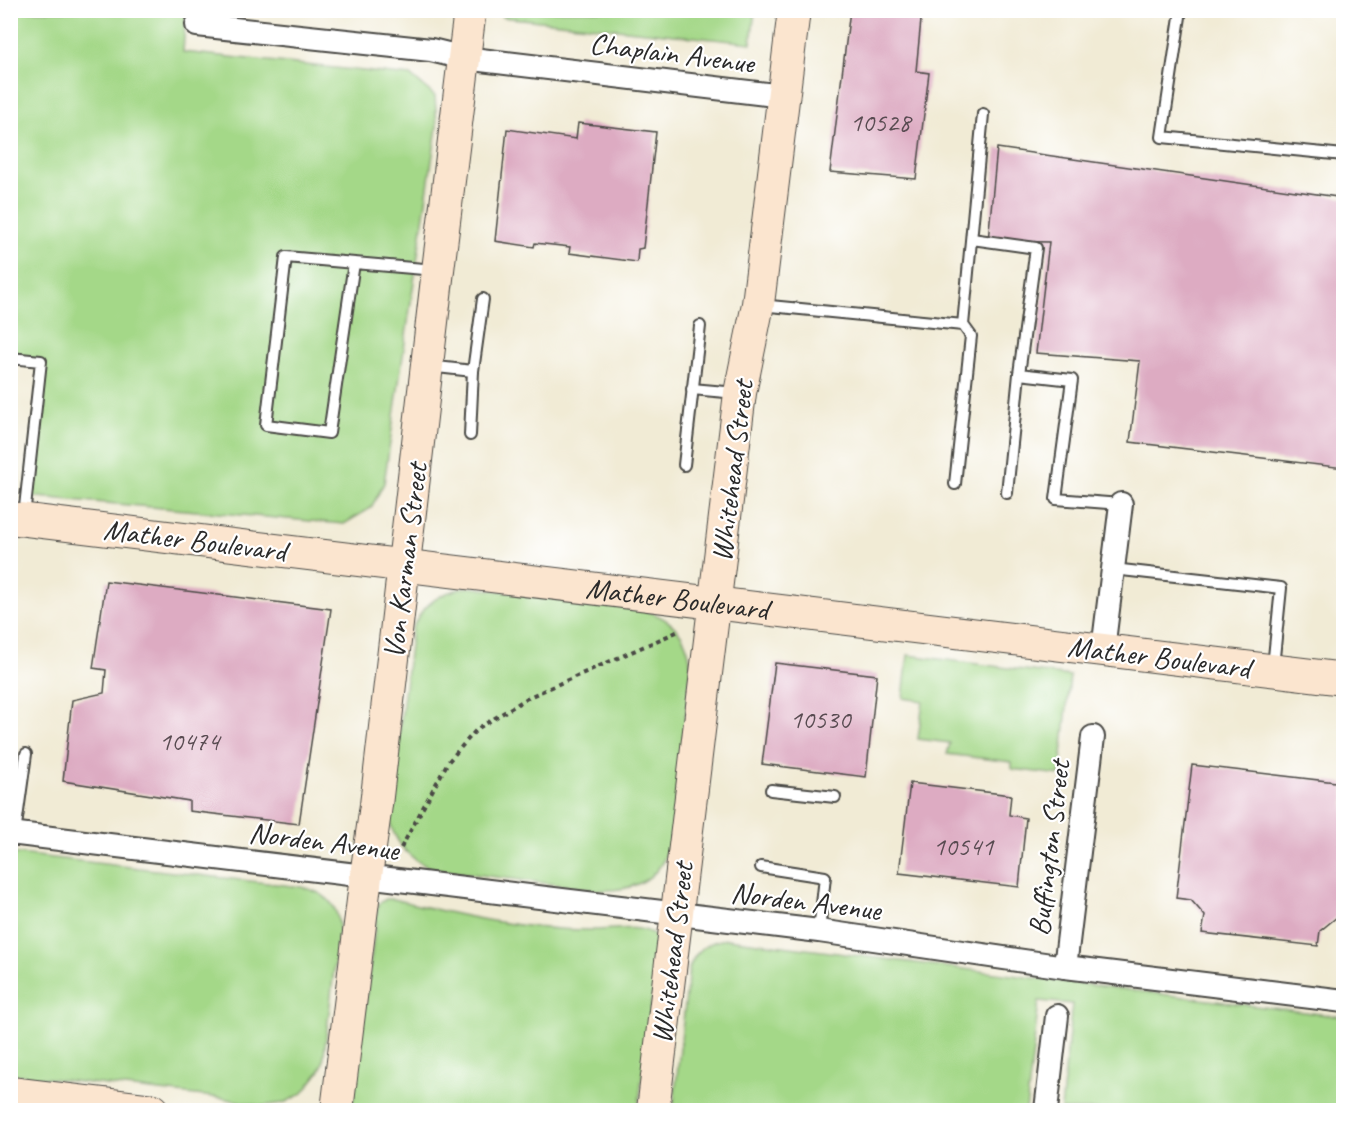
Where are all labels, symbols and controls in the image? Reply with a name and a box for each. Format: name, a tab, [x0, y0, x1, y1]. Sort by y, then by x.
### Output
street label: Chaplain Avenue	[588, 24, 758, 82]
house number: 10528	[850, 105, 913, 139]
street label: Whitehead Street	[702, 375, 762, 564]
street label: Von Karman Street	[374, 458, 436, 661]
street label: Mather Boulevard	[102, 510, 292, 571]
street label: Mather Boulevard	[584, 569, 775, 629]
street label: Mather Boulevard	[1066, 627, 1256, 688]
house number: 10530	[790, 702, 852, 736]
house number: 10474	[159, 724, 222, 758]
street label: Buffington Street	[1019, 755, 1079, 938]
street label: Norden Avenue	[247, 813, 403, 869]
house number: 10541	[933, 829, 995, 863]
street label: Whitehead Street	[642, 857, 702, 1046]
street label: Norden Avenue	[729, 873, 885, 929]

